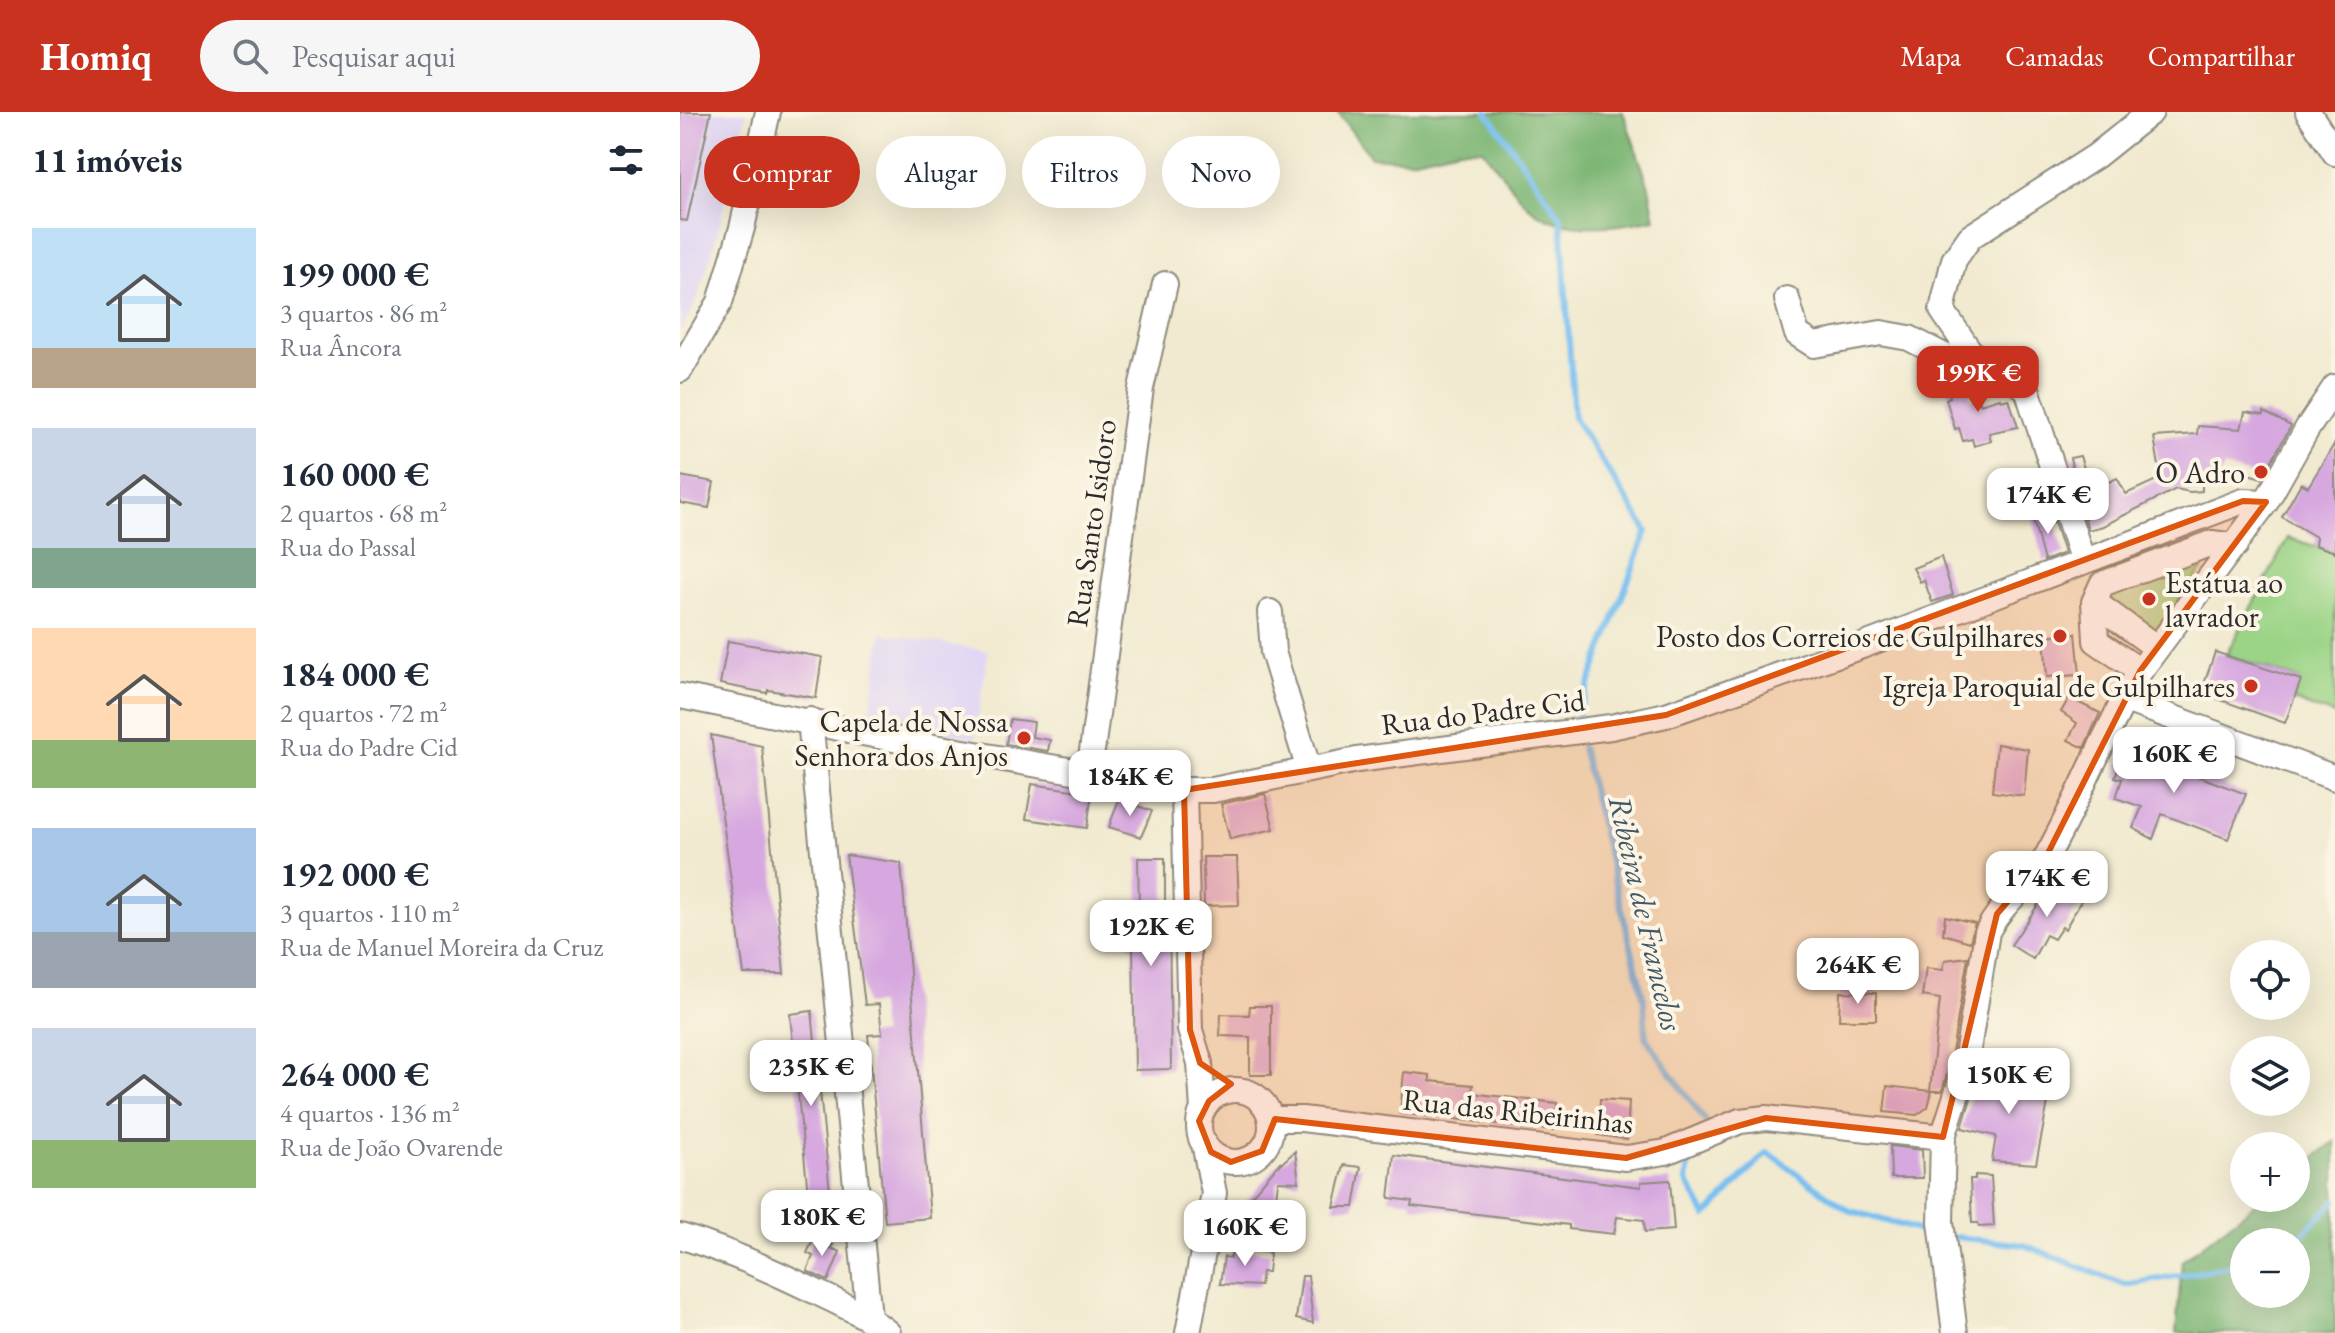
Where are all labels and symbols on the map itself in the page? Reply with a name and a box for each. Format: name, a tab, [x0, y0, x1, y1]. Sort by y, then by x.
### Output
pin: 199K €	[1913, 346, 2043, 414]
street label: Rua Santo Isidoro	[1057, 417, 1125, 629]
place label: O Adro	[2155, 453, 2245, 492]
marker: O Adro	[2252, 463, 2270, 481]
pin: 174K €	[1983, 468, 2113, 536]
place label: Estátua ao lavrador	[2165, 563, 2283, 636]
marker: Estátua ao lavrador	[2140, 590, 2158, 608]
place label: Posto dos Correios de Gulpilhares	[1656, 617, 2044, 656]
marker: Posto dos Correios de Gulpilhares	[2051, 627, 2069, 645]
place label: Igreja Paroquial de Gulpilhares	[1883, 667, 2235, 706]
marker: Igreja Paroquial de Gulpilhares	[2242, 677, 2260, 695]
street label: Rua do Padre Cid	[1379, 680, 1588, 744]
place label: Capela de Nossa Senhora dos Anjos	[795, 702, 1008, 775]
pin: 160K €	[2109, 727, 2239, 795]
marker: Capela de Nossa Senhora dos Anjos	[1015, 729, 1033, 747]
pin: 184K €	[1065, 750, 1195, 818]
water label: Ribeira de Francelos	[1598, 791, 1694, 1035]
pin: 174K €	[1982, 851, 2112, 919]
pin: 192K €	[1086, 900, 1216, 968]
pin: 264K €	[1793, 938, 1923, 1006]
pin: 235K €	[746, 1040, 876, 1108]
pin: 150K €	[1944, 1048, 2074, 1116]
street label: Rua das Ribeirinhas	[1401, 1080, 1635, 1142]
pin: 180K €	[757, 1190, 887, 1258]
pin: 160K €	[1180, 1200, 1310, 1268]

